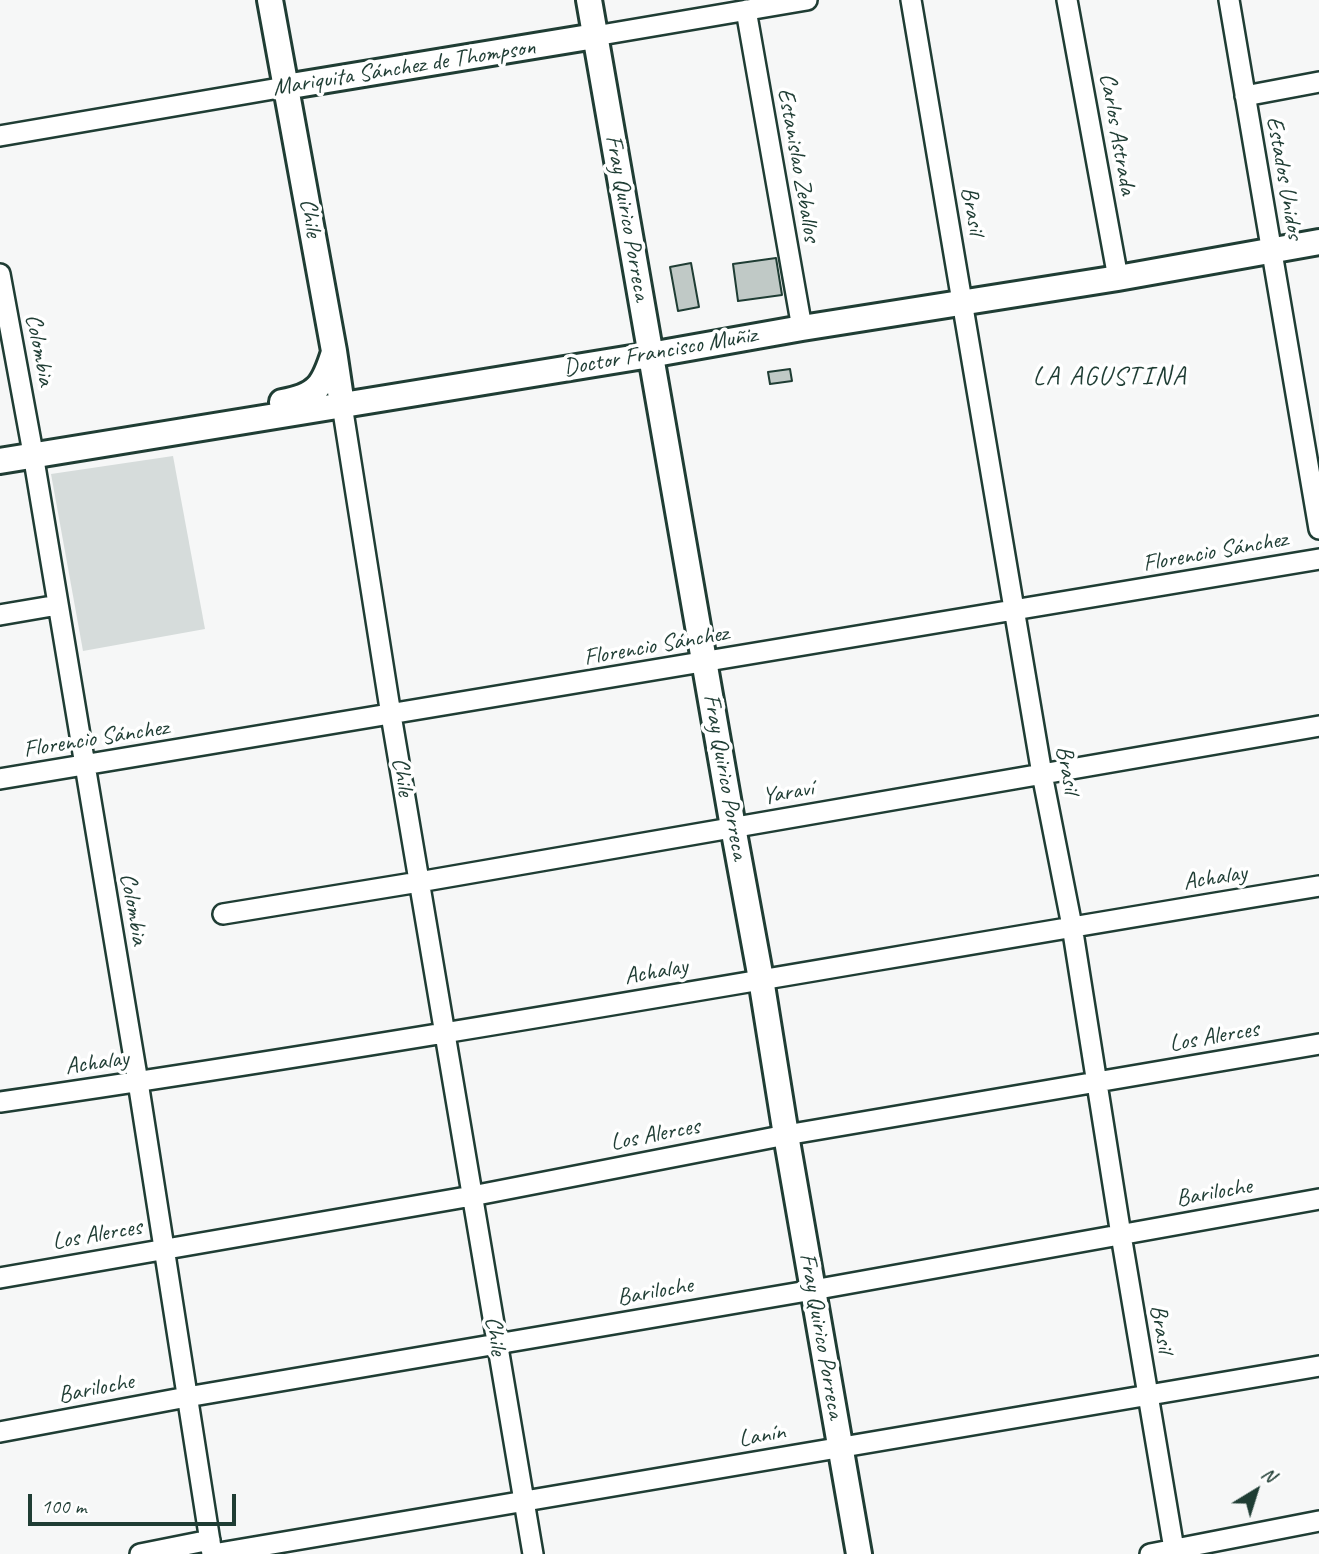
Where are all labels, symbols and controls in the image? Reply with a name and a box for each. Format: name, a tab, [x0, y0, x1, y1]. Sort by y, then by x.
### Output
street label: Mariquita Sánchez de Thompson	[271, 33, 537, 103]
street label: Carlos Astrada	[1092, 71, 1142, 197]
street label: Estanislao Zeballos	[770, 86, 826, 244]
street label: Estados Unidos	[1259, 114, 1309, 242]
street label: Fray Quirico Porreca	[598, 133, 656, 303]
street label: Brasil	[954, 185, 990, 237]
street label: Chile	[292, 196, 328, 240]
street label: Colombia	[18, 312, 60, 388]
street label: Doctor Francisco Muñiz	[561, 321, 759, 383]
district label: LA AGUSTINA	[1035, 361, 1185, 393]
street label: Florencio Sánchez	[1141, 525, 1289, 579]
street label: Florencio Sánchez	[582, 619, 730, 673]
street label: Fray Quirico Porreca	[696, 692, 754, 862]
street label: Florencio Sánchez	[22, 713, 170, 765]
street label: Brasil	[1049, 744, 1085, 796]
street label: Chile	[384, 755, 420, 799]
street label: Yaraví	[760, 774, 816, 812]
street label: Achalay	[1181, 859, 1249, 897]
street label: Colombia	[113, 871, 153, 947]
street label: Achalay	[622, 952, 690, 992]
street label: Los Alerces	[1167, 1015, 1261, 1059]
street label: Achalay	[63, 1044, 131, 1082]
street label: Los Alerces	[608, 1112, 702, 1158]
street label: Bariloche	[1174, 1172, 1254, 1214]
street label: Los Alerces	[50, 1213, 144, 1257]
street label: Fray Quirico Porreca	[792, 1251, 850, 1421]
street label: Bariloche	[615, 1271, 695, 1313]
street label: Brasil	[1143, 1303, 1179, 1355]
street label: Chile	[478, 1315, 512, 1357]
street label: Bariloche	[56, 1368, 136, 1410]
street label: Lanín	[736, 1418, 788, 1454]
north arrow	[1221, 1456, 1291, 1526]
text: N	[1257, 1461, 1281, 1488]
scale bar	[32, 1480, 240, 1524]
text: 100 m	[41, 1493, 86, 1519]

